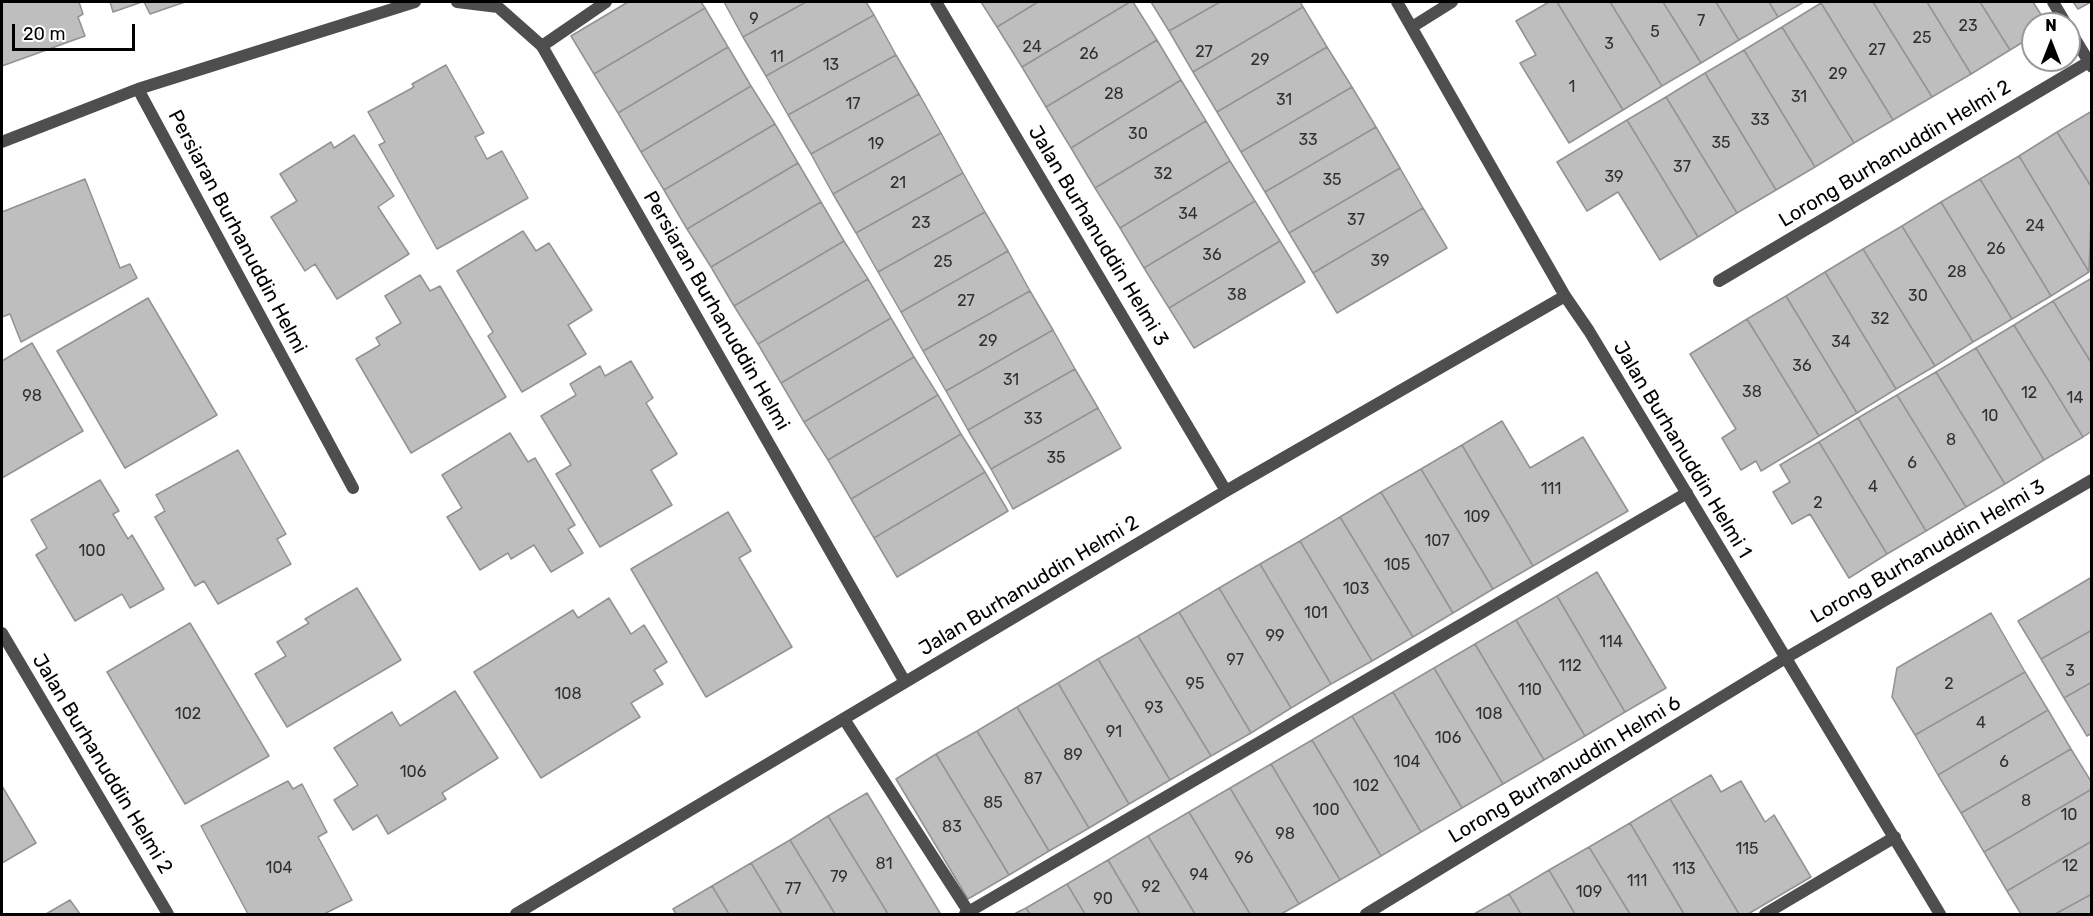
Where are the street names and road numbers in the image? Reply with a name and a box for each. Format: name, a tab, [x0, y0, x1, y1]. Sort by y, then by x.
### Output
street label: Lorong Burhanuddin Helmi 2	[1775, 75, 2015, 233]
street label: Persiaran Burhanuddin Helmi	[163, 106, 311, 358]
street label: Jalan Burhanuddin Helmi 3	[1023, 122, 1173, 350]
street label: Persiaran Burhanuddin Helmi	[638, 187, 794, 435]
street label: Jalan Burhanuddin Helmi 1	[1608, 337, 1756, 563]
street label: Lorong Burhanuddin Helmi 3	[1807, 475, 2049, 629]
street label: Jalan Burhanuddin Helmi 2	[915, 511, 1143, 661]
street label: Jalan Burhanuddin Helmi 2	[27, 650, 177, 878]
street label: Lorong Burhanuddin Helmi 6	[1445, 691, 1685, 849]

